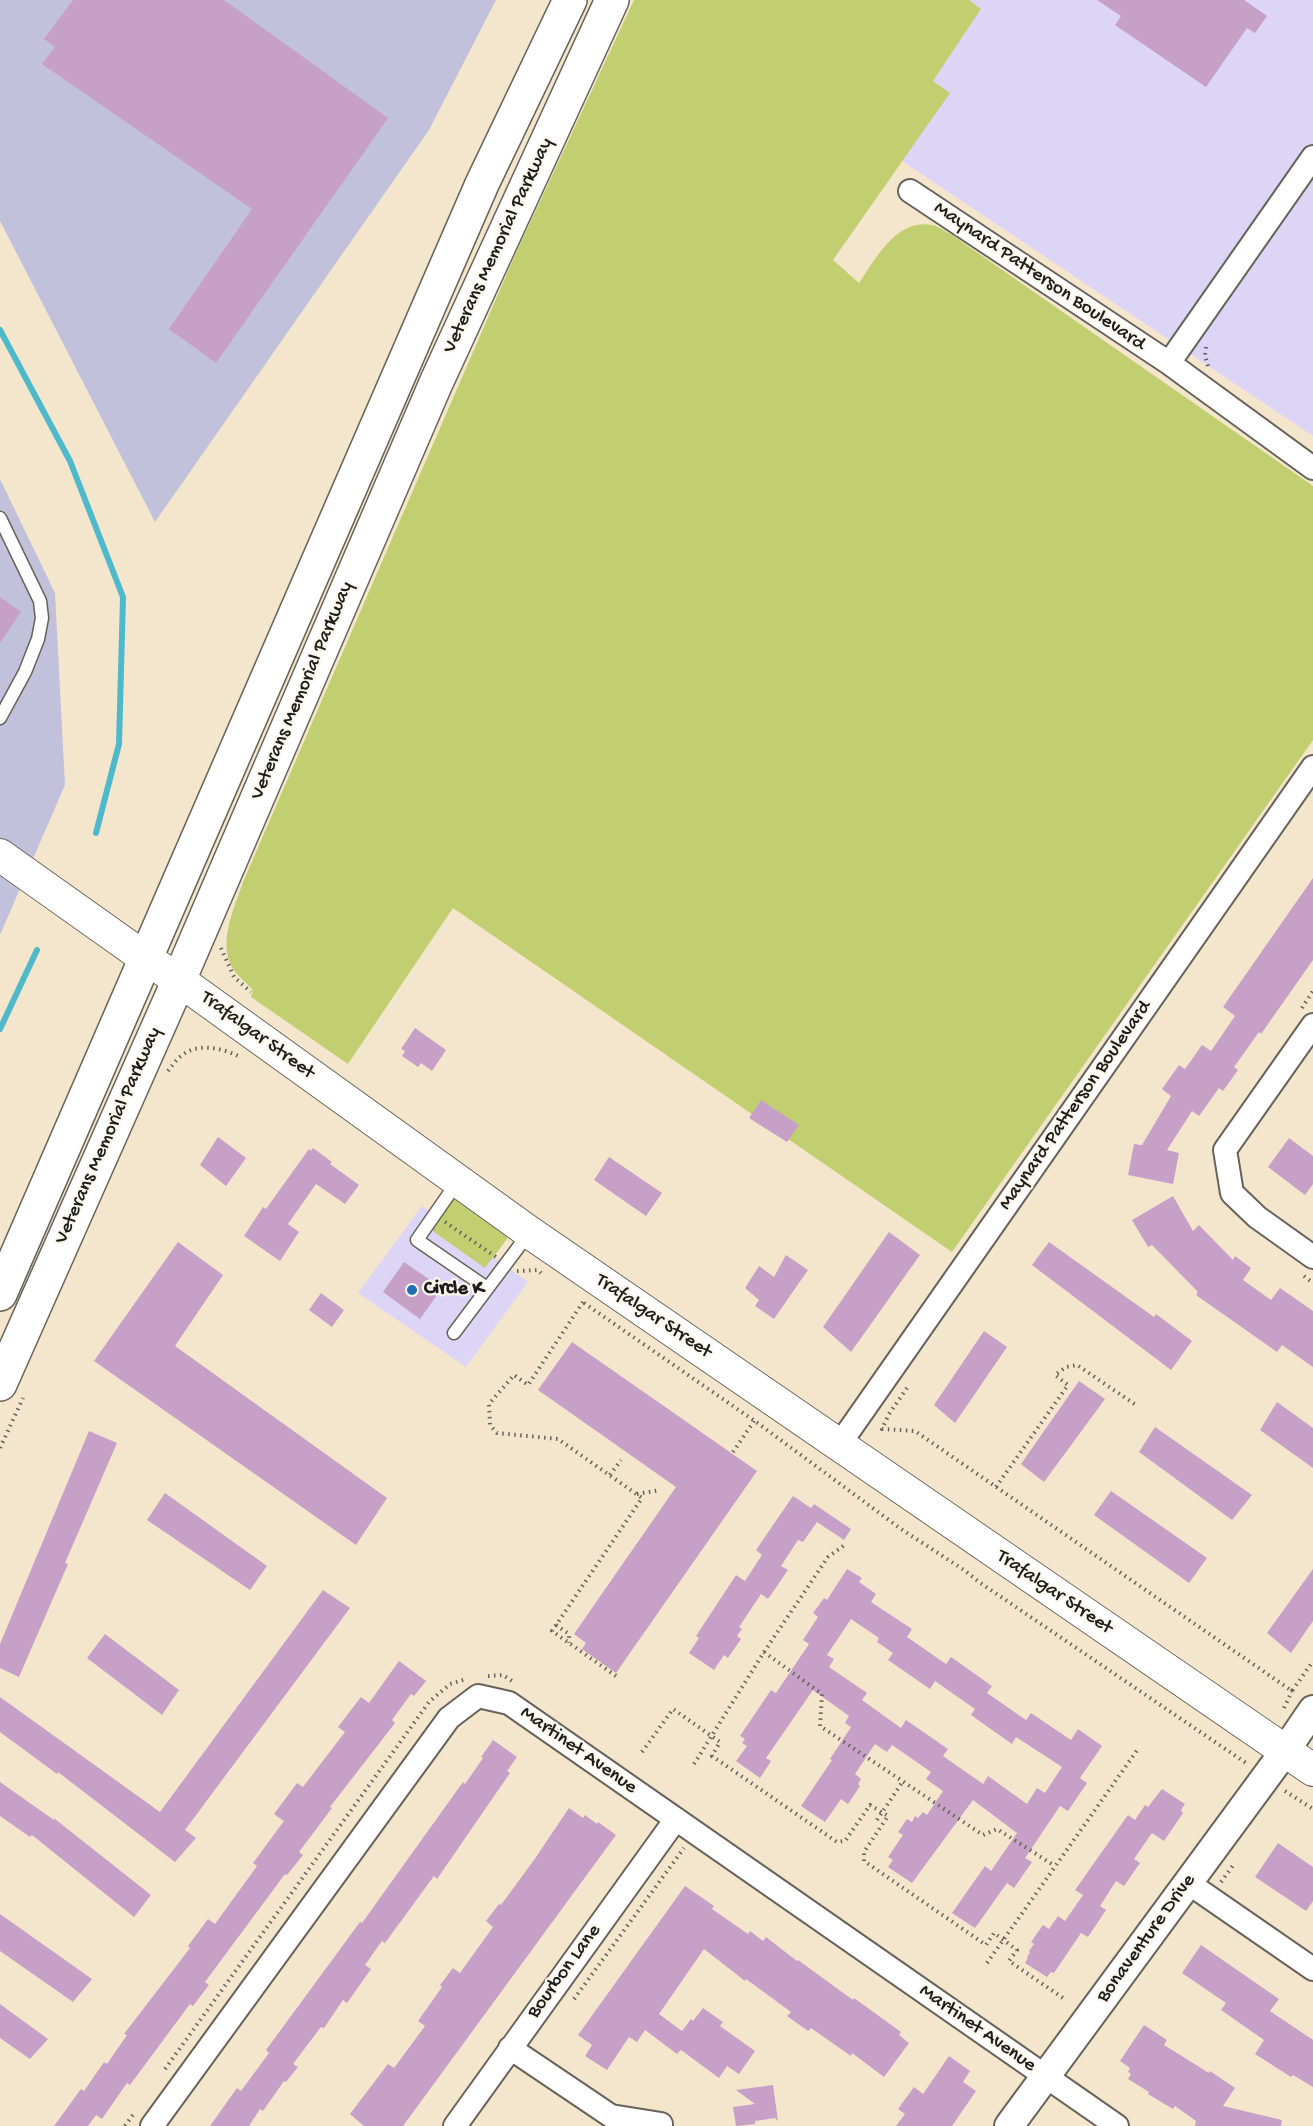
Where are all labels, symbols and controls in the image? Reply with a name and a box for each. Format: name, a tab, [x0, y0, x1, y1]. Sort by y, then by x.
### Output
street label: Veterans Memorial Parkway	[439, 135, 559, 357]
street label: Maynard Patterson Boulevard	[929, 197, 1149, 357]
street label: Veterans Memorial Parkway	[246, 578, 360, 804]
street label: Trafalgar Street	[195, 987, 319, 1085]
street label: Maynard Patterson Boulevard	[994, 997, 1158, 1215]
street label: Veterans Memorial Parkway	[50, 1024, 168, 1248]
street label: Trafalgar Street	[590, 1269, 716, 1365]
place label: Circle K	[424, 1278, 484, 1302]
marker: Circle K	[405, 1283, 419, 1297]
street label: Trafalgar Street	[991, 1545, 1117, 1641]
street label: Martinet Avenue	[515, 1702, 641, 1800]
street label: Bonaventure Drive	[1092, 1870, 1202, 2008]
street label: Bourbon Lane	[523, 1920, 607, 2024]
street label: Martinet Avenue	[914, 1980, 1040, 2078]

